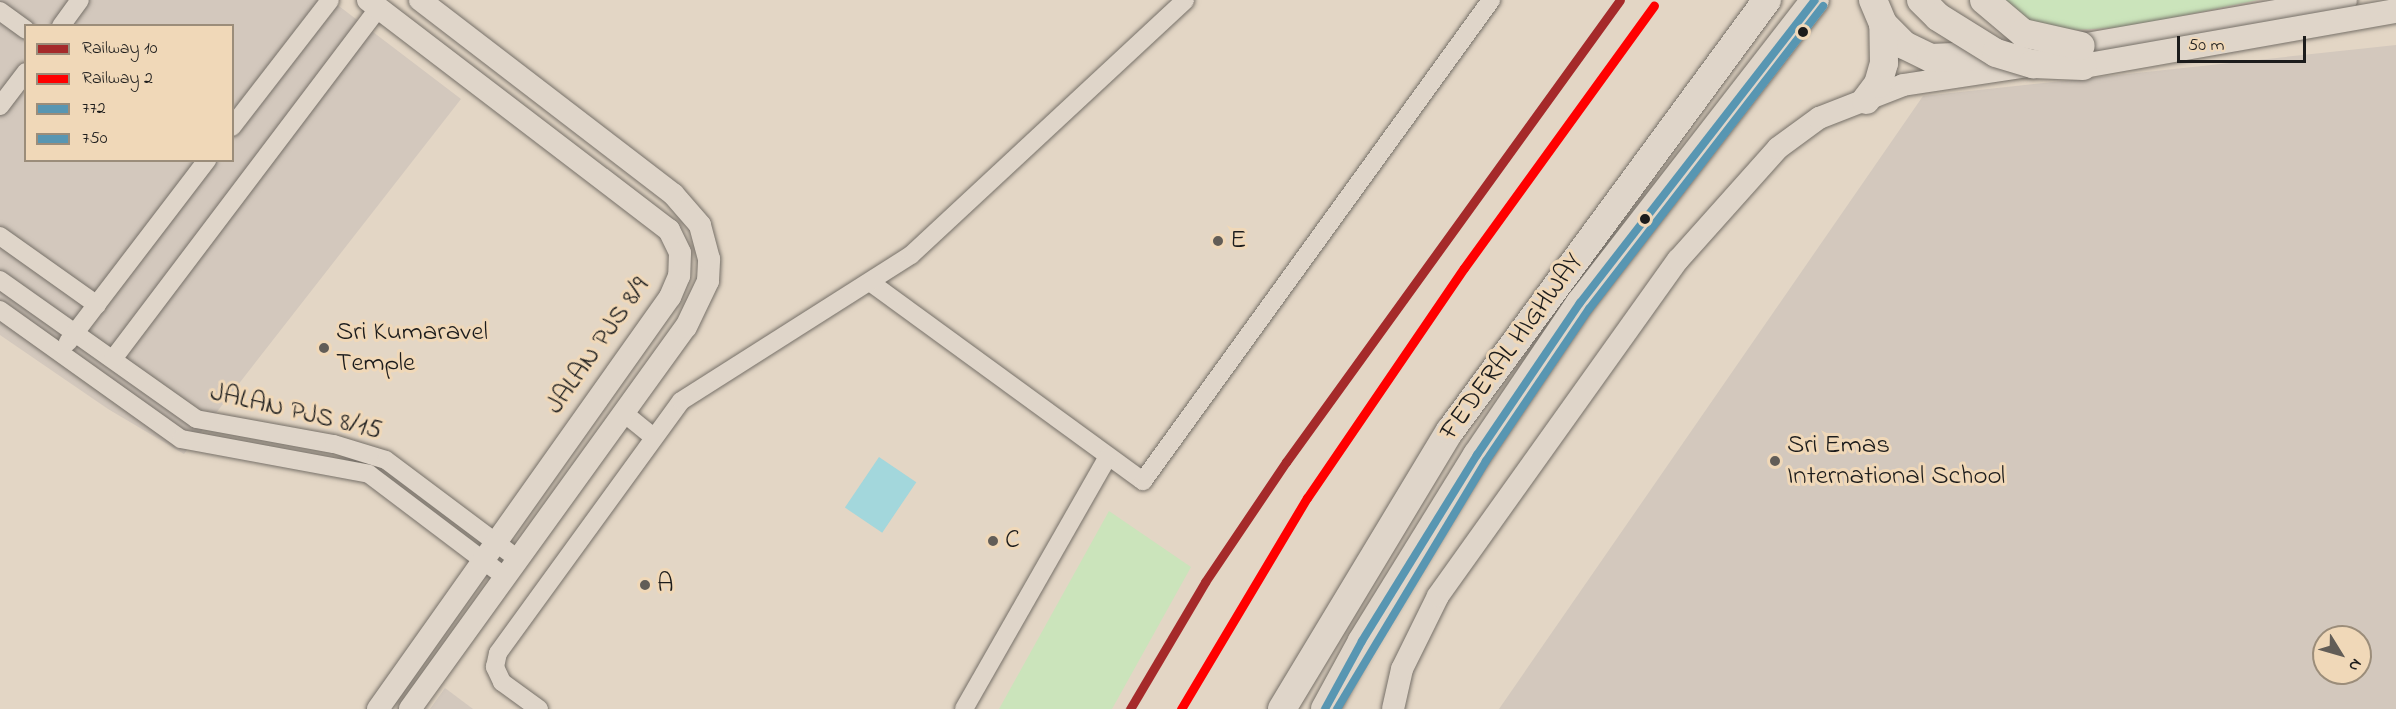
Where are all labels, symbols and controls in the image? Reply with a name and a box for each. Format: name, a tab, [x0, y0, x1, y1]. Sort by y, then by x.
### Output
legend	[24, 24, 234, 162]
scale bar	[2180, 24, 2309, 62]
unlabelled marker	[1797, 26, 1809, 38]
text: 50 m	[2188, 33, 2225, 59]
text: Railway 10	[82, 36, 157, 62]
text: Railway 2	[82, 66, 153, 92]
text: 772	[82, 96, 106, 122]
text: 750	[82, 126, 108, 152]
unlabelled marker	[1639, 213, 1651, 225]
place label: E	[1230, 225, 1246, 257]
marker: E	[1211, 234, 1225, 248]
street label: FEDERAL HIGHWAY	[1433, 247, 1591, 447]
street label: JALAN PJS 8/9	[539, 271, 657, 421]
place label: Sri Kumaravel Temple	[336, 316, 488, 379]
marker: Sri Kumaravel Temple	[317, 341, 331, 355]
street label: JALAN PJS 8/15	[207, 377, 385, 447]
place label: Sri Emas International School	[1787, 429, 2005, 492]
marker: Sri Emas International School	[1768, 454, 1782, 468]
place label: C	[1005, 525, 1020, 557]
marker: C	[986, 534, 1000, 548]
place label: A	[657, 569, 674, 601]
marker: A	[638, 578, 652, 592]
north arrow	[2312, 625, 2372, 685]
text: N	[2342, 653, 2368, 676]

